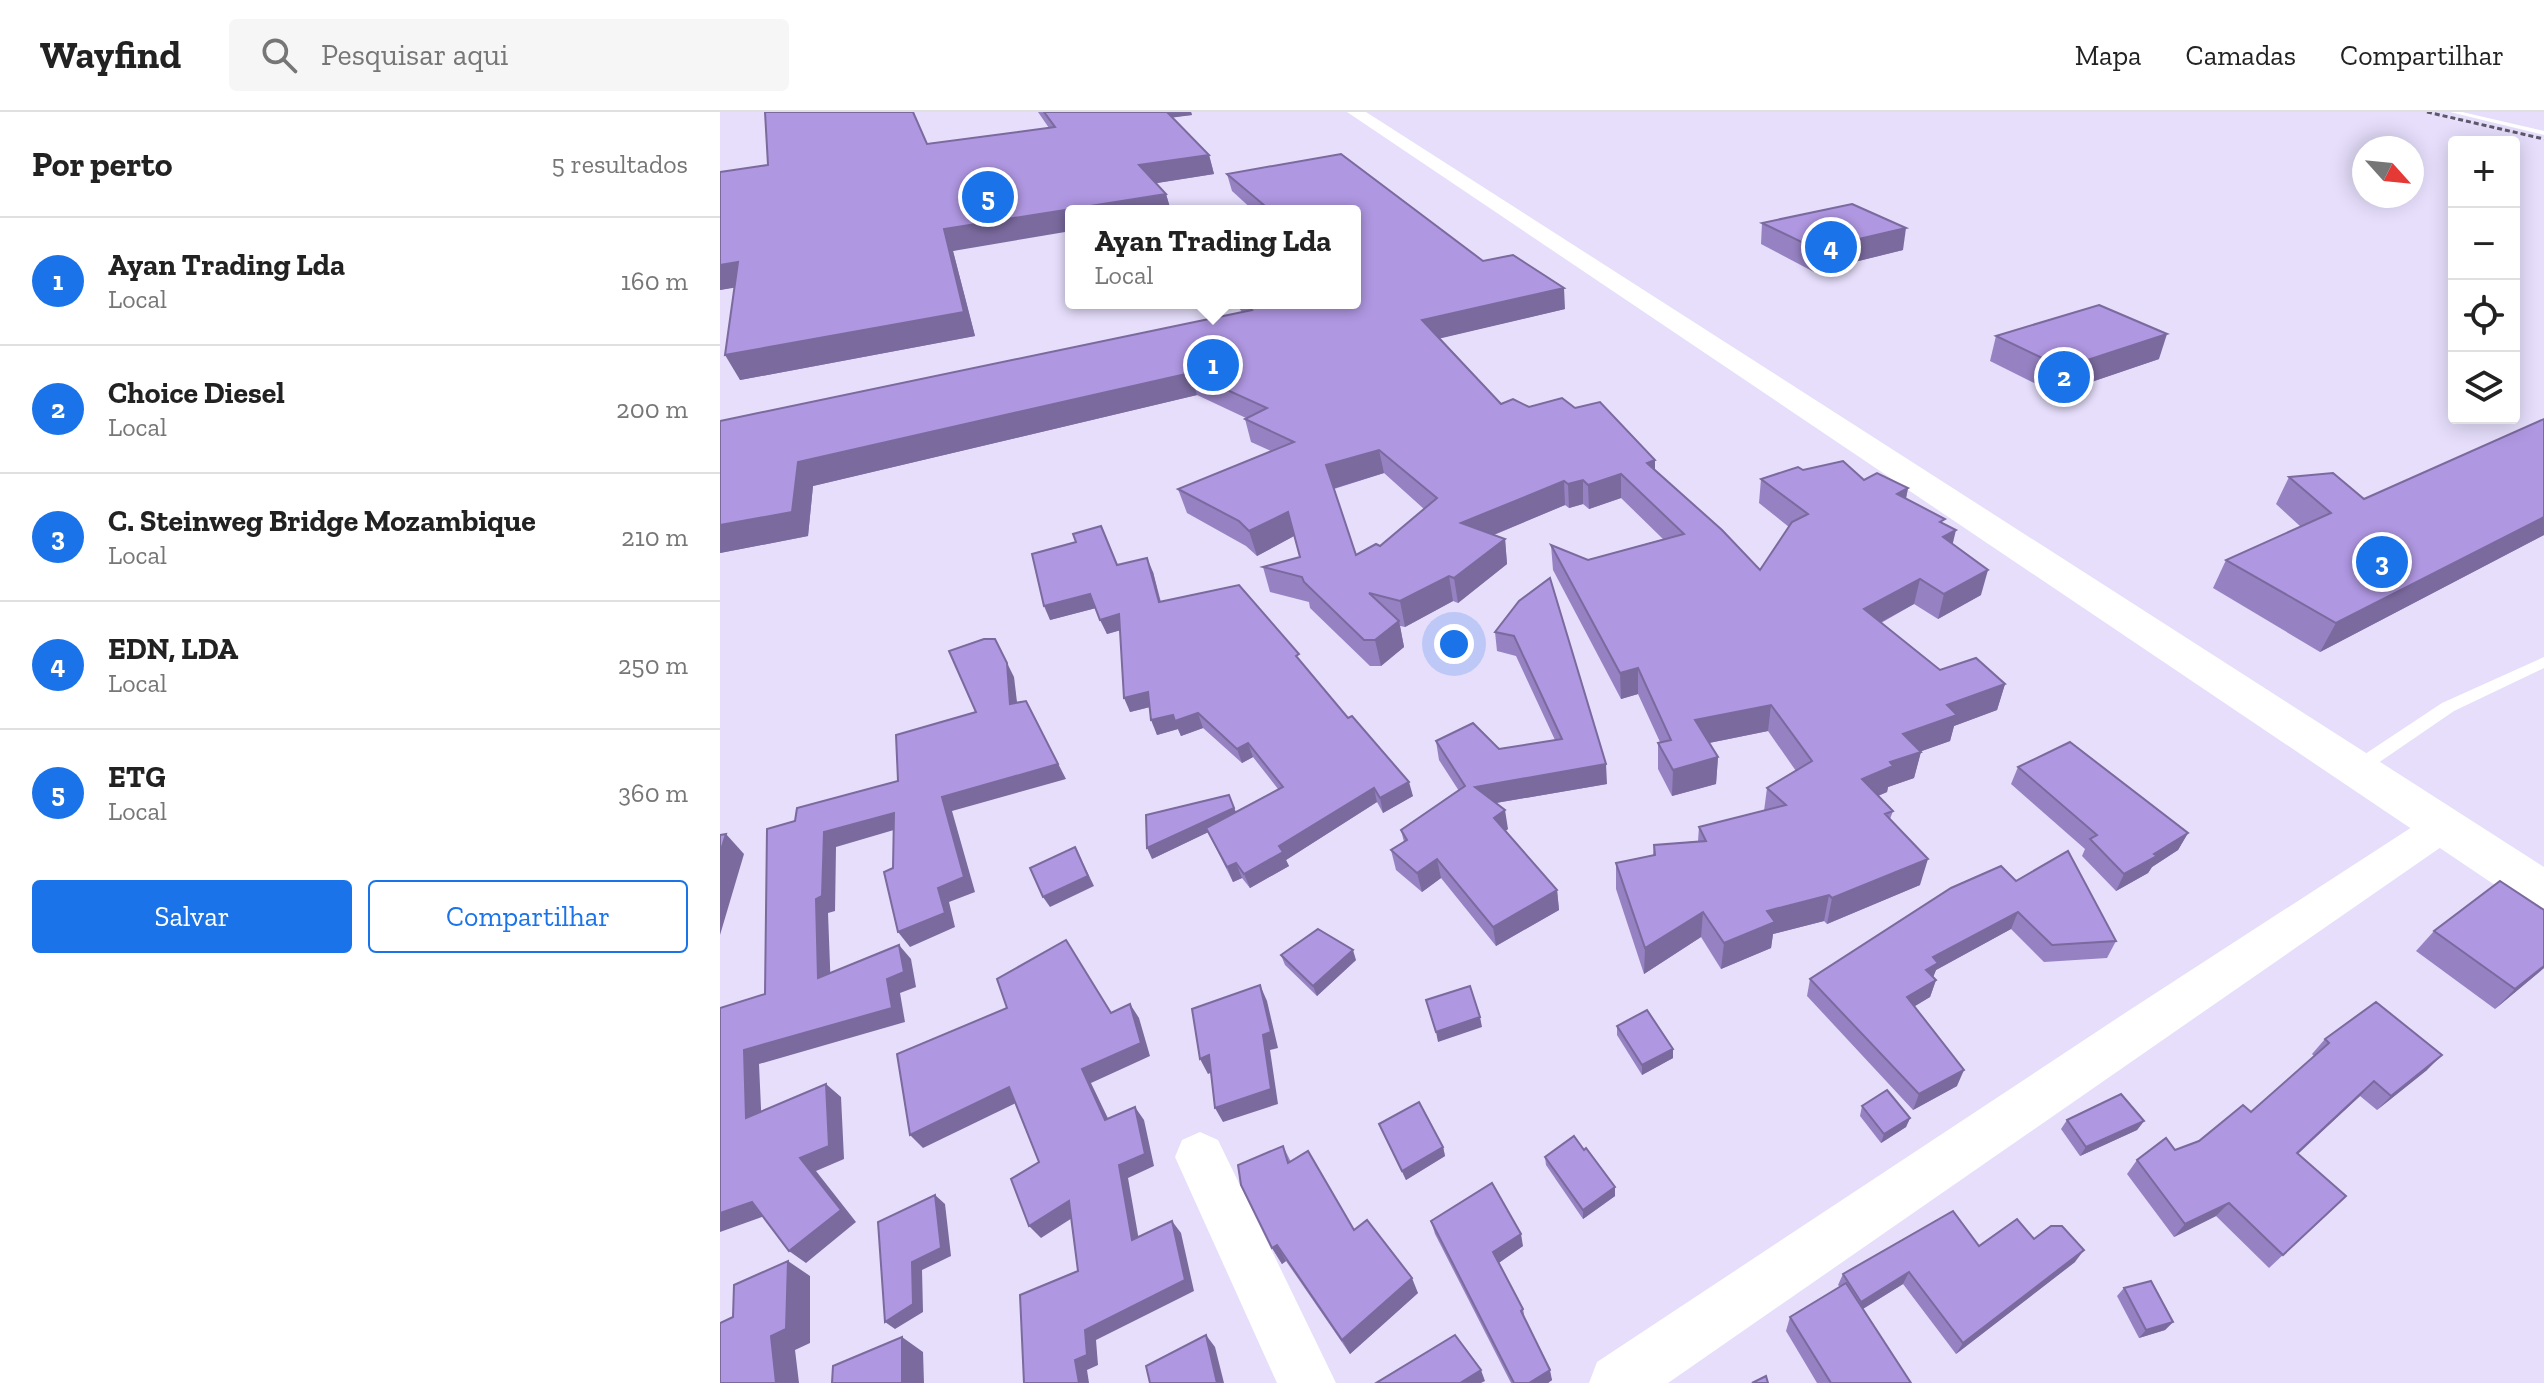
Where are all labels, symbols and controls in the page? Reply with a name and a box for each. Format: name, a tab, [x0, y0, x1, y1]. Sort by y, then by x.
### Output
search box	[229, 19, 789, 91]
text: Wayfind	[40, 32, 181, 78]
icon: search	[257, 33, 301, 77]
text: Pesquisar aqui	[321, 37, 508, 73]
text: Mapa	[2075, 39, 2142, 72]
text: Camadas	[2186, 39, 2296, 72]
text: Compartilhar	[2340, 39, 2504, 72]
north arrow	[2352, 136, 2424, 208]
map controls	[2448, 136, 2520, 424]
button: +	[2448, 136, 2520, 208]
text: Por perto	[32, 144, 172, 185]
text: 5 resultados	[552, 148, 688, 180]
pin: 5	[962, 167, 1014, 227]
popup	[1065, 205, 1361, 309]
button: −	[2448, 208, 2520, 280]
pin: 4	[1805, 217, 1857, 277]
text: Ayan Trading Lda	[1094, 223, 1332, 259]
text: Ayan Trading Lda	[108, 247, 345, 283]
text: Local	[1094, 259, 1153, 291]
text: 1	[53, 265, 63, 297]
text: 160 m	[621, 265, 688, 297]
button: locate	[2448, 280, 2520, 352]
text: Local	[108, 283, 167, 315]
pin: 1	[1187, 335, 1239, 395]
pin: 2	[2038, 347, 2090, 407]
button: layers	[2448, 352, 2520, 424]
text: Choice Diesel	[108, 375, 285, 411]
text: 2	[51, 393, 65, 425]
text: 200 m	[616, 393, 688, 425]
text: Local	[108, 411, 167, 443]
text: C. Steinweg Bridge Mozambique	[108, 503, 536, 539]
text: 3	[51, 521, 65, 553]
text: 210 m	[621, 521, 688, 553]
pin: 3	[2356, 532, 2408, 592]
text: Local	[108, 539, 167, 571]
your location	[1434, 624, 1474, 664]
text: EDN, LDA	[108, 631, 238, 667]
text: 4	[51, 649, 65, 681]
text: 250 m	[618, 649, 688, 681]
text: Local	[108, 667, 167, 699]
text: ETG	[108, 759, 166, 795]
text: 5	[51, 777, 65, 809]
text: 360 m	[618, 777, 688, 809]
text: Local	[108, 795, 167, 827]
button: Salvar	[32, 880, 352, 953]
button: Compartilhar	[368, 880, 688, 953]

